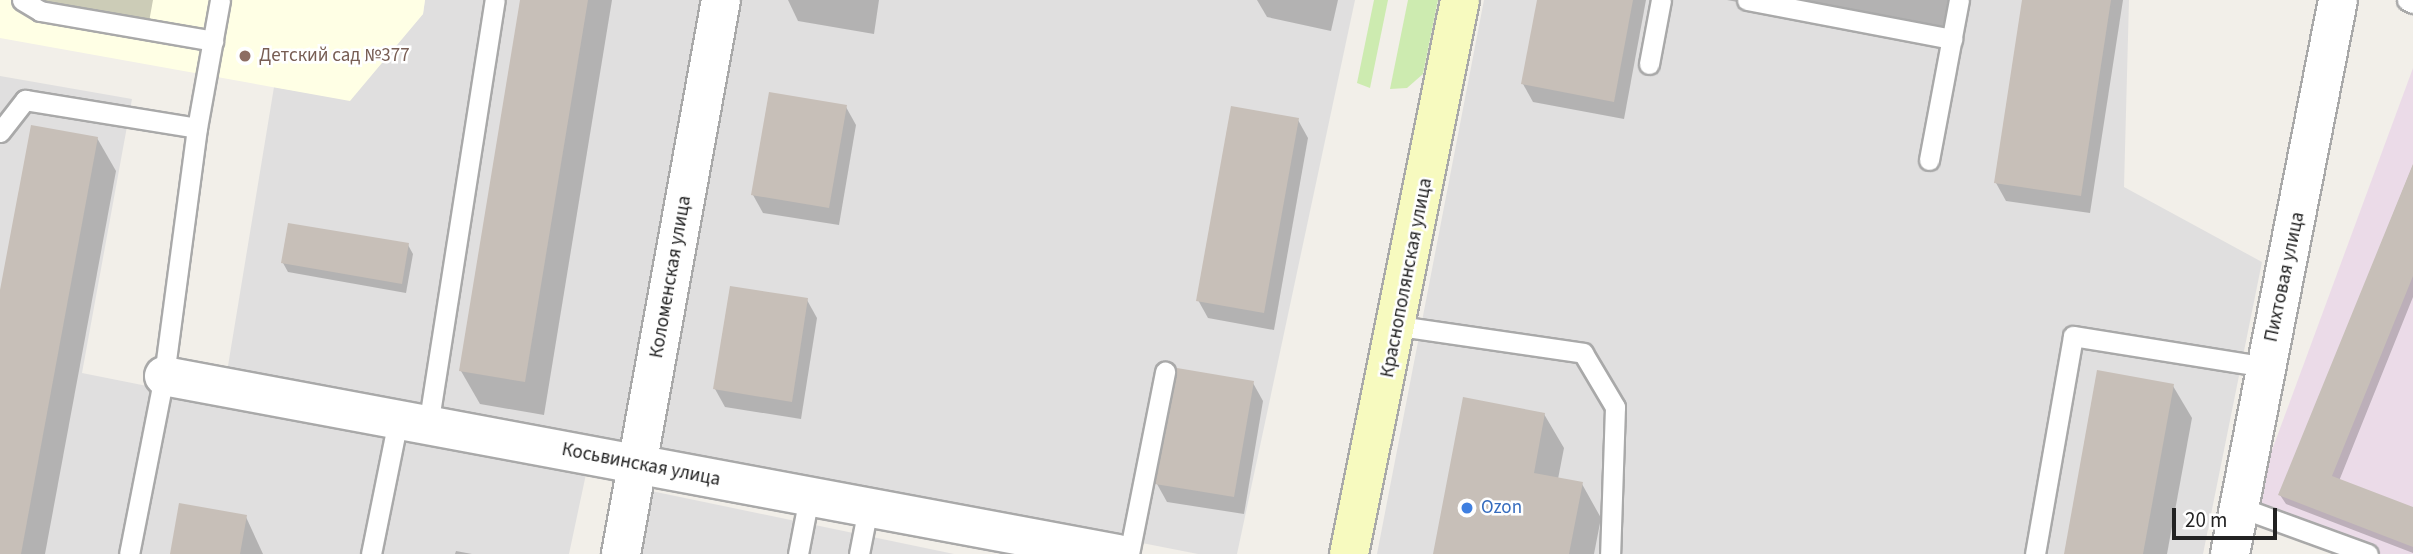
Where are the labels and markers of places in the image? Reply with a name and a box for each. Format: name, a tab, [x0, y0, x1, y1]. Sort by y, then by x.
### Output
place label: Детский сад №377	[259, 45, 410, 67]
marker: Детский сад №377	[237, 48, 253, 64]
place label: Ozon	[1481, 497, 1522, 519]
marker: Ozon	[1459, 500, 1475, 516]

